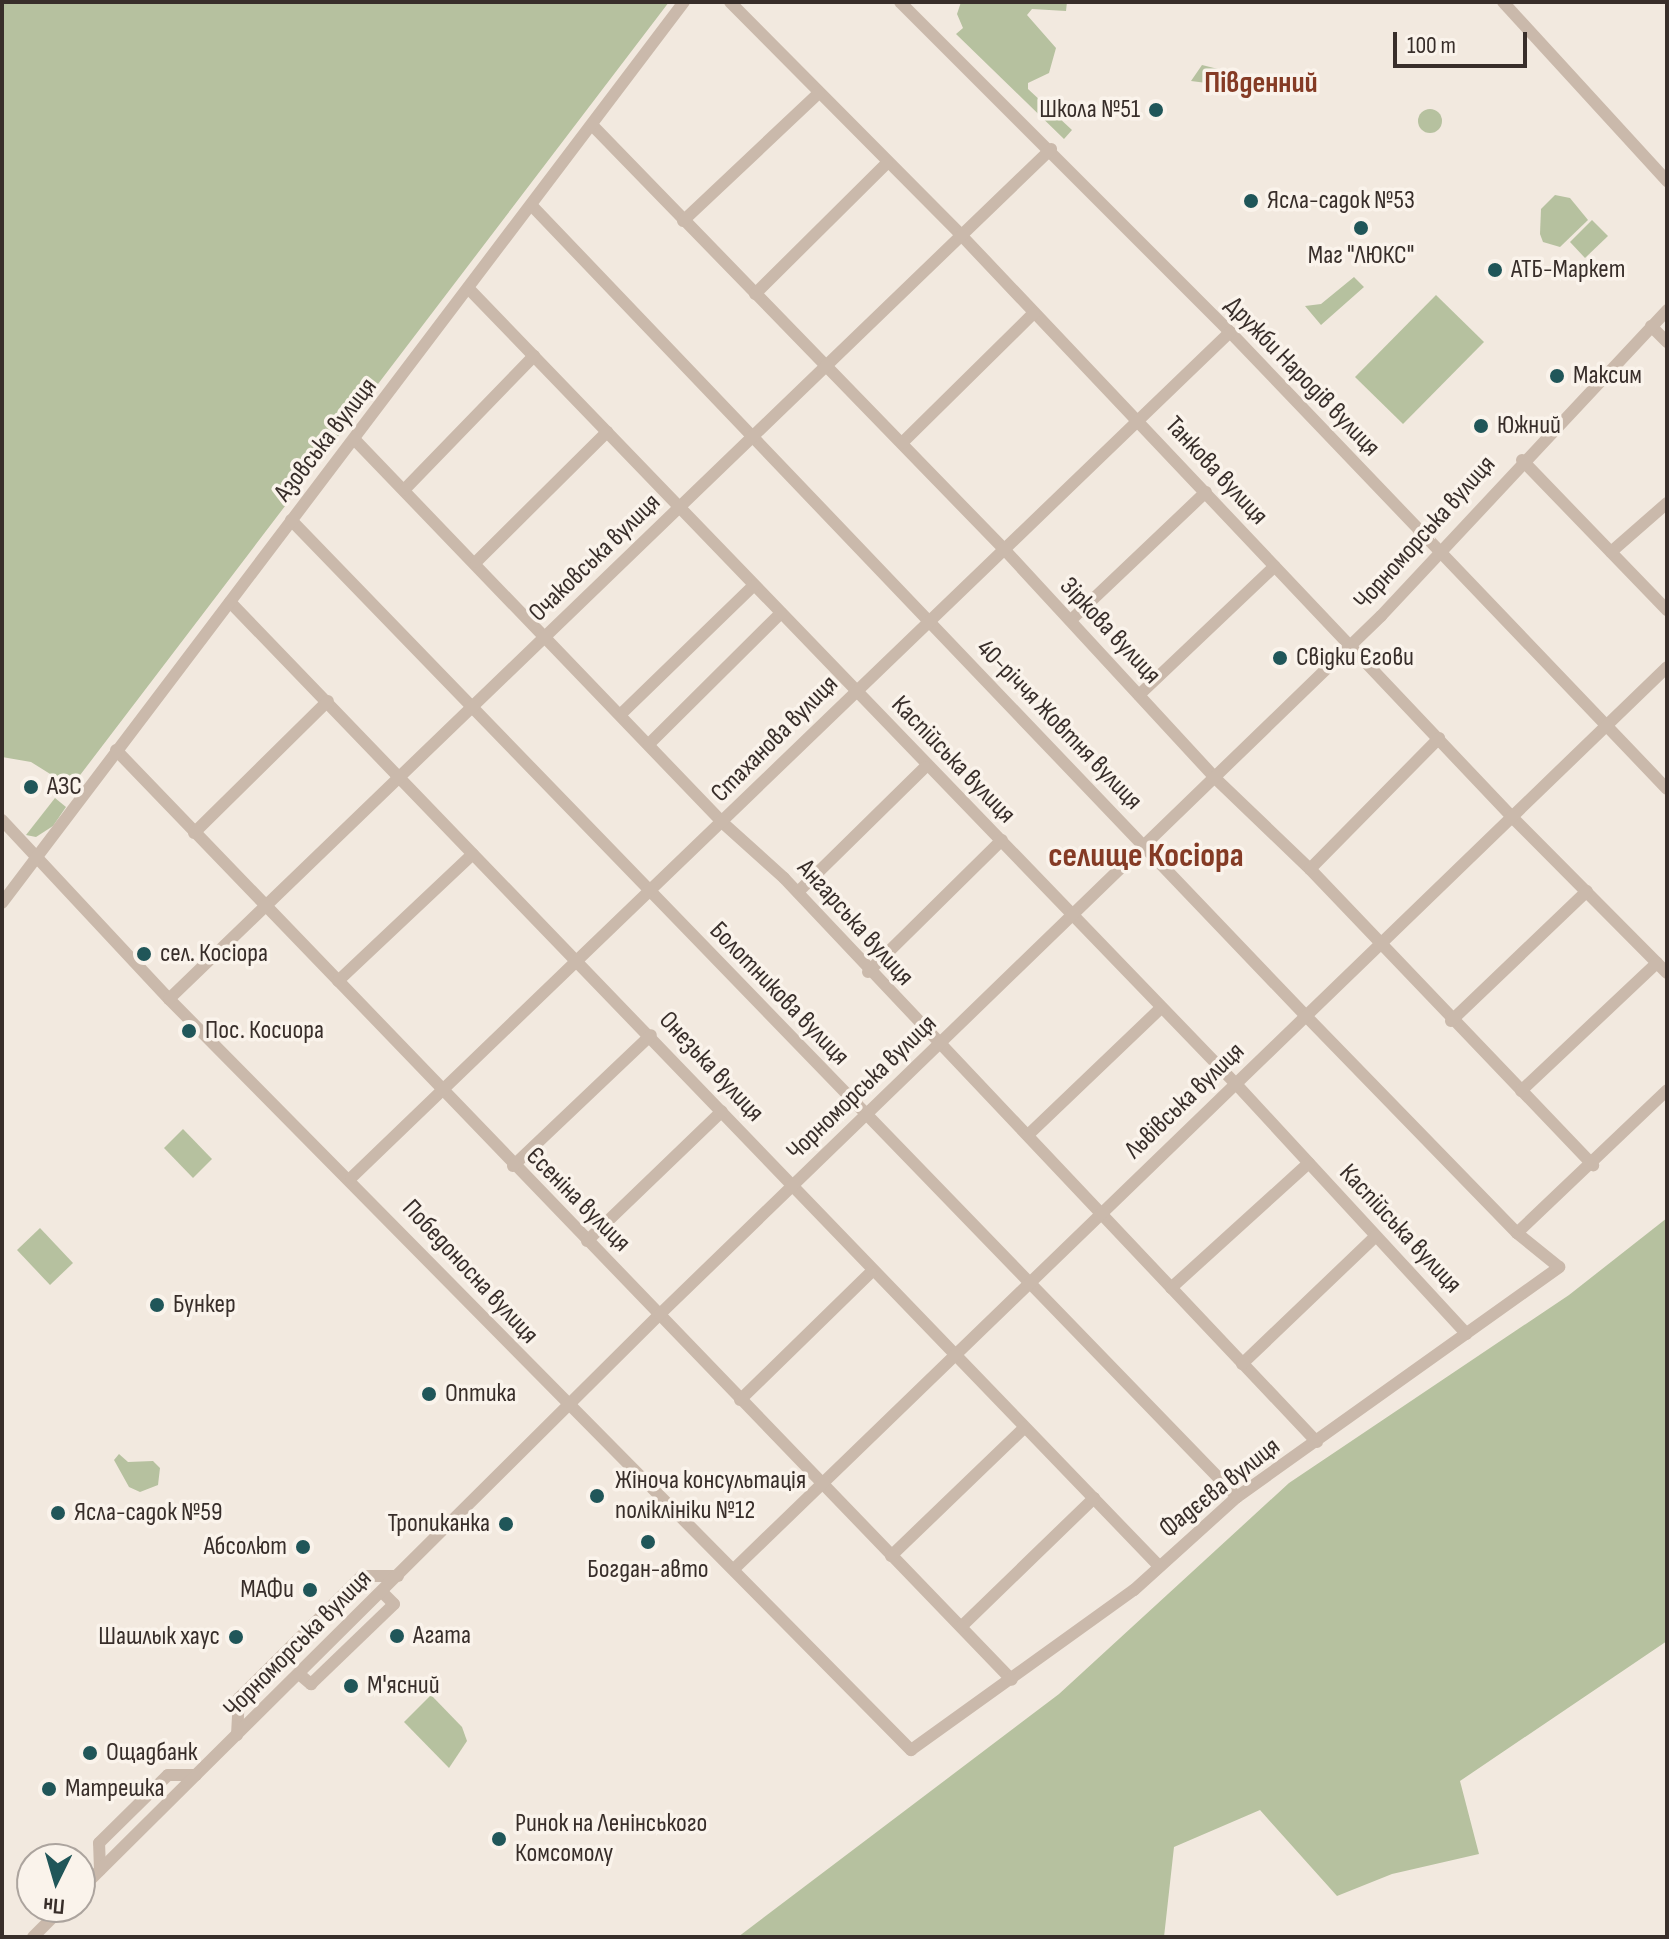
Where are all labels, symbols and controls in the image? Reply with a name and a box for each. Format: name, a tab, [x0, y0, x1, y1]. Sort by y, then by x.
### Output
scale bar	[1397, 16, 1531, 66]
text: 100 m	[1407, 31, 1456, 60]
district label: Південний	[1204, 65, 1318, 101]
place label: Школа №51	[1039, 94, 1140, 126]
marker: Школа №51	[1147, 101, 1165, 119]
place label: Ясла-садок №53	[1267, 185, 1415, 217]
marker: Ясла-садок №53	[1242, 192, 1260, 210]
marker: Маг "ЛЮКС"	[1352, 219, 1370, 237]
place label: Маг "ЛЮКС"	[1308, 240, 1414, 272]
place label: АТБ-Маркет	[1511, 254, 1626, 286]
marker: АТБ-Маркет	[1486, 261, 1504, 279]
street label: Дружби Народів вулиця	[1218, 291, 1386, 463]
place label: Максим	[1573, 360, 1642, 392]
marker: Максим	[1548, 367, 1566, 385]
street label: Азовська вулиця	[268, 372, 384, 508]
street label: Танкова вулиця	[1158, 410, 1274, 532]
place label: Южний	[1497, 410, 1561, 442]
marker: Южний	[1472, 417, 1490, 435]
street label: Чорноморська вулиця	[1348, 450, 1502, 616]
street label: Очаковська вулиця	[523, 487, 667, 629]
street label: Зіркова вулиця	[1053, 571, 1167, 691]
street label: 40-річчя Жовтня вулиця	[970, 633, 1148, 817]
place label: Свідки Єгови	[1296, 642, 1414, 674]
marker: Свідки Єгови	[1271, 649, 1289, 667]
street label: Стаханова вулиця	[705, 669, 845, 809]
street label: Каспійська вулиця	[884, 690, 1022, 830]
place label: АЗС	[47, 771, 82, 803]
marker: АЗС	[22, 778, 40, 796]
district label: селище Косіора	[1048, 836, 1244, 876]
street label: Ангарська вулиця	[790, 853, 920, 993]
street label: Болотникова вулиця	[703, 916, 855, 1072]
place label: сел. Косіора	[160, 938, 268, 970]
marker: сел. Косіора	[135, 945, 153, 963]
street label: Онезька вулиця	[652, 1005, 770, 1129]
street label: Чорноморська вулиця	[781, 1009, 943, 1167]
place label: Пос. Косиора	[205, 1015, 324, 1047]
marker: Пос. Косиора	[180, 1022, 198, 1040]
street label: Львівська вулиця	[1119, 1036, 1251, 1166]
street label: Єсеніна вулиця	[519, 1141, 637, 1259]
street label: Каспійська вулиця	[1332, 1158, 1468, 1300]
street label: Победоносна вулиця	[395, 1194, 545, 1350]
place label: Бункер	[173, 1289, 236, 1321]
marker: Бункер	[148, 1296, 166, 1314]
place label: Оптика	[445, 1378, 516, 1410]
marker: Оптика	[420, 1385, 438, 1403]
street label: Фадєєва вулиця	[1154, 1431, 1286, 1545]
place label: Жіноча консультація поліклініки №12	[615, 1465, 806, 1526]
marker: Жіноча консультація поліклініки №12	[586, 1485, 608, 1507]
place label: Ясла-садок №59	[74, 1497, 223, 1529]
marker: Ясла-садок №59	[49, 1504, 67, 1522]
place label: Тропиканка	[388, 1508, 490, 1540]
marker: Тропиканка	[497, 1515, 515, 1533]
place label: Абсолют	[204, 1531, 287, 1563]
marker: Богдан-авто	[639, 1533, 657, 1551]
marker: Абсолют	[294, 1538, 312, 1556]
place label: Богдан-авто	[587, 1554, 709, 1586]
street label: Чорноморська вулиця	[218, 1564, 378, 1724]
place label: МАФи	[240, 1574, 294, 1606]
marker: МАФи	[301, 1581, 319, 1599]
place label: Агата	[413, 1620, 471, 1652]
place label: Шашлык хаус	[98, 1621, 220, 1653]
marker: Агата	[388, 1627, 406, 1645]
marker: Шашлык хаус	[227, 1628, 245, 1646]
place label: М'ясний	[367, 1670, 440, 1702]
marker: М'ясний	[342, 1677, 360, 1695]
place label: Ощадбанк	[106, 1737, 198, 1769]
marker: Ощадбанк	[81, 1744, 99, 1762]
place label: Матрешка	[65, 1773, 165, 1805]
marker: Матрешка	[40, 1780, 58, 1798]
place label: Ринок на Ленінського Комсомолу	[515, 1808, 707, 1870]
marker: Ринок на Ленінського Комсомолу	[490, 1830, 508, 1848]
north arrow	[16, 1843, 96, 1923]
text: Пн	[42, 1891, 66, 1920]

